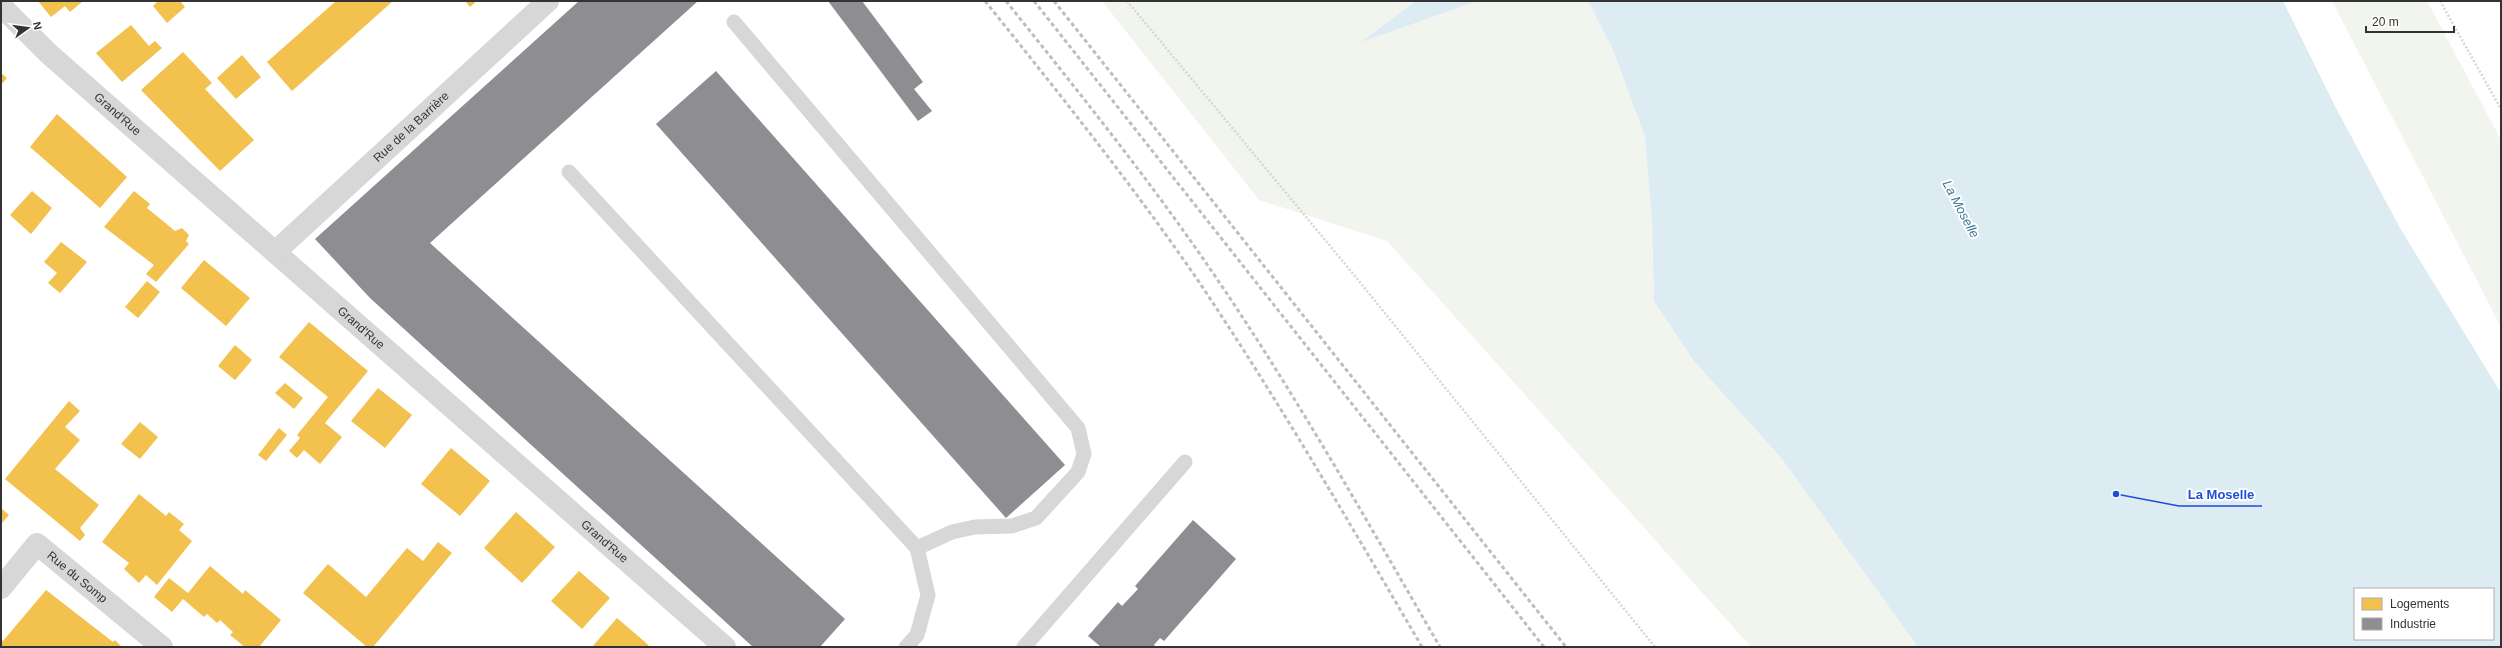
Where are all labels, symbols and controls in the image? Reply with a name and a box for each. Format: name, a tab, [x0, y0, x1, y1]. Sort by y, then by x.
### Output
north arrow	[8, 8, 48, 48]
scale bar	[2366, 8, 2454, 34]
text: 20 m	[2372, 15, 2399, 29]
text: N	[31, 20, 44, 31]
street label: Rue de la Barrière	[371, 88, 452, 165]
street label: Grand'Rue	[91, 90, 144, 139]
water label: La Moselle	[1940, 178, 1982, 240]
street label: Grand'Rue	[335, 303, 388, 352]
callout: La Moselle	[2179, 481, 2262, 506]
text: La Moselle	[2188, 487, 2254, 502]
street label: Grand'Rue	[578, 517, 631, 566]
street label: Rue du Somp	[44, 548, 110, 606]
legend	[2354, 588, 2494, 640]
text: Logements	[2390, 597, 2449, 611]
text: Industrie	[2390, 617, 2436, 631]

